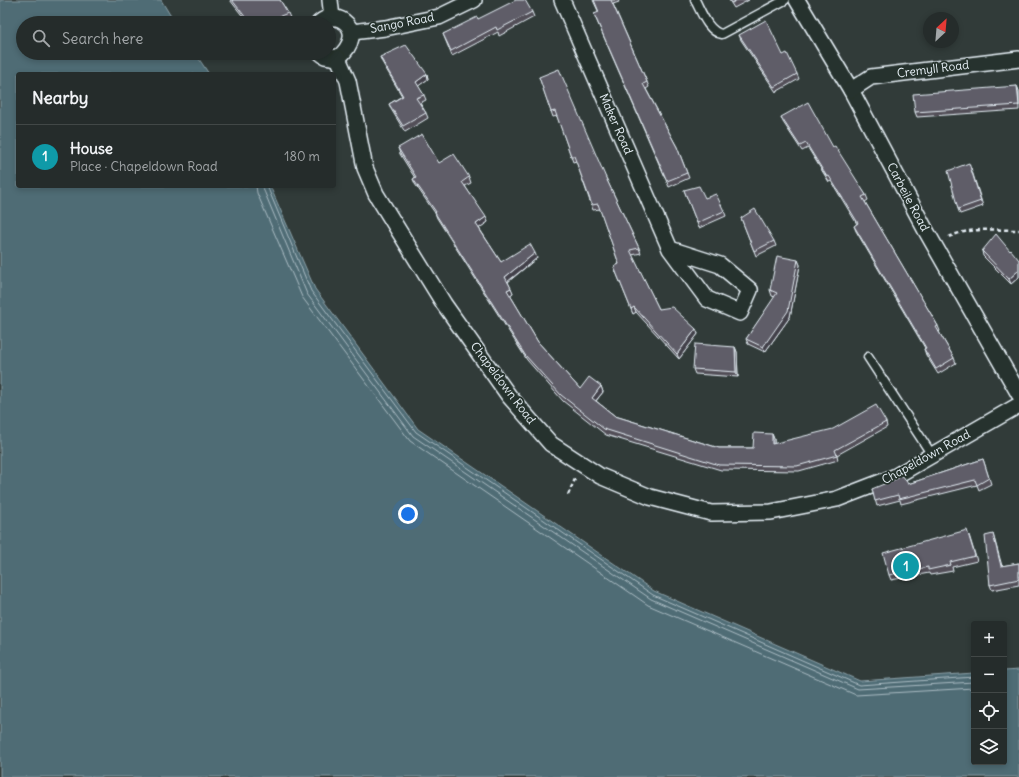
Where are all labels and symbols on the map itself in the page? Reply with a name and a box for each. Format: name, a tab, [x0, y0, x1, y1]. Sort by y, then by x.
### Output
street label: Sango Road	[369, 9, 435, 36]
north arrow	[923, 12, 959, 48]
street label: Cremyll Road	[896, 57, 970, 80]
street label: Maker Road	[596, 91, 637, 156]
street label: Carbeile Road	[884, 160, 933, 234]
street label: Chapeldown Road	[468, 339, 539, 427]
street label: Chapeldown Road	[879, 426, 973, 487]
your location	[398, 504, 418, 524]
pin: 1	[893, 551, 919, 581]

